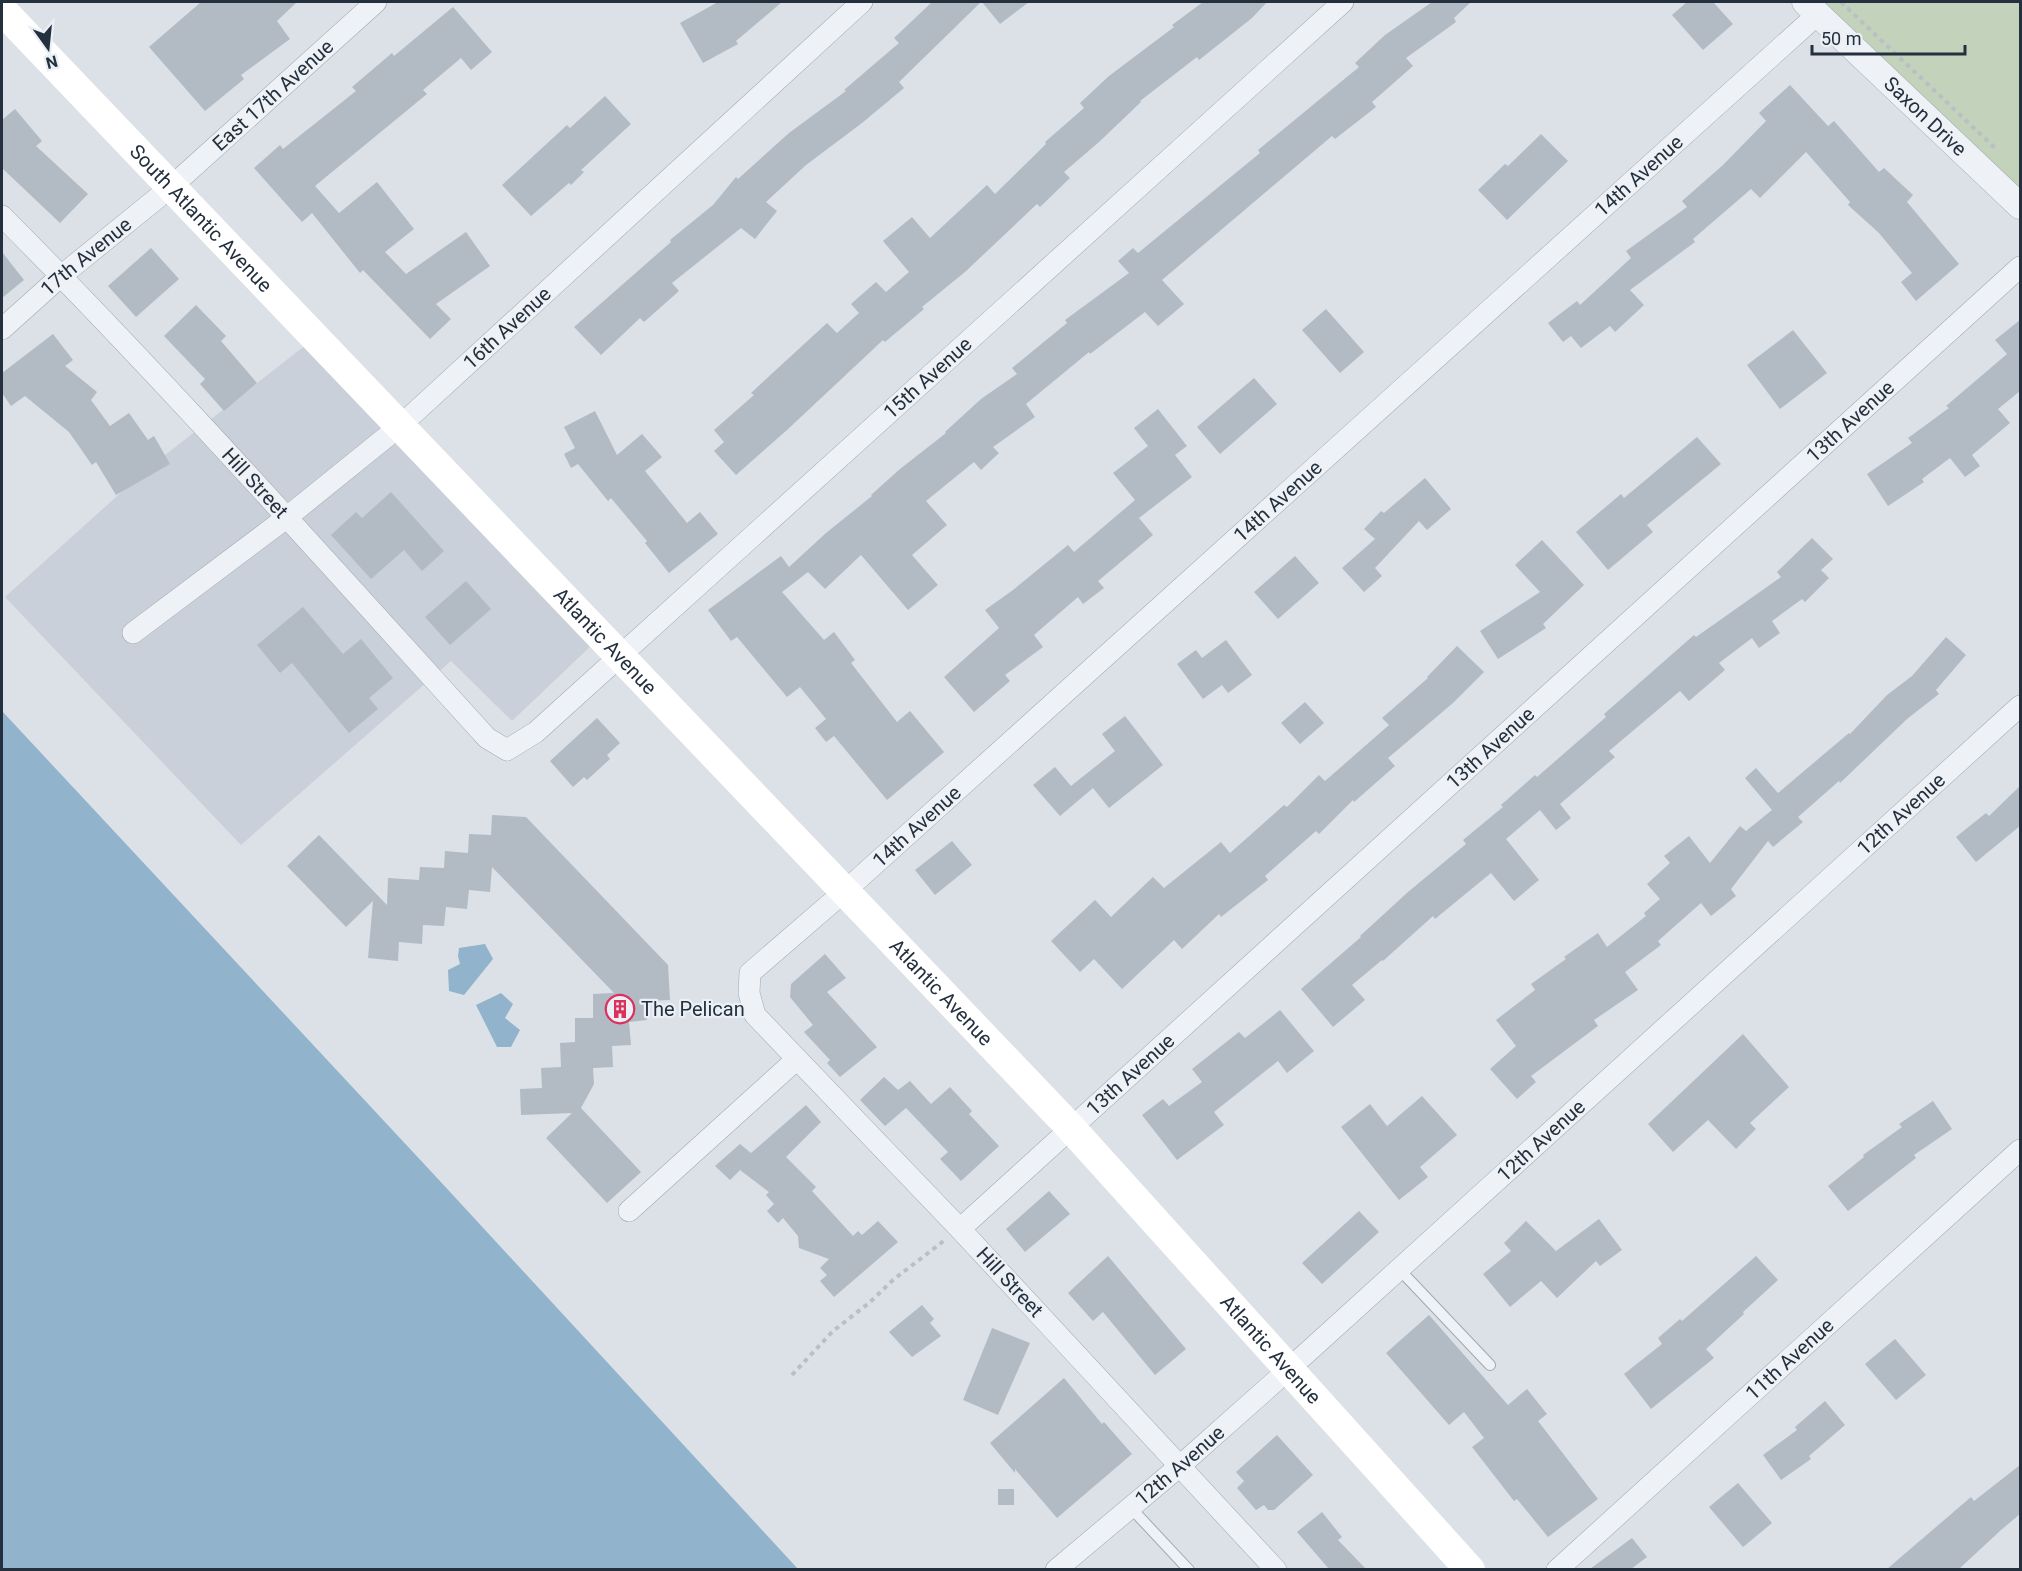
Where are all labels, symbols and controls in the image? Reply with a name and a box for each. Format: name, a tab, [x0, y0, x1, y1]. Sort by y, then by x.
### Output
north arrow	[18, 18, 78, 78]
scale bar	[1812, 18, 1965, 56]
text: 50 m	[1821, 28, 1861, 49]
street label: East 17th Avenue	[207, 34, 338, 156]
text: N	[44, 51, 60, 73]
street label: Saxon Drive	[1879, 71, 1972, 161]
street label: 14th Avenue	[1590, 130, 1688, 222]
street label: South Atlantic Avenue	[125, 139, 277, 297]
street label: 17th Avenue	[35, 212, 136, 301]
street label: 16th Avenue	[458, 282, 556, 374]
street label: 15th Avenue	[879, 332, 977, 424]
street label: 13th Avenue	[1801, 375, 1899, 467]
street label: Hill Street	[217, 443, 293, 523]
street label: 14th Avenue	[1229, 455, 1327, 547]
street label: Atlantic Avenue	[549, 583, 662, 699]
street label: 13th Avenue	[1441, 702, 1539, 794]
street label: 12th Avenue	[1852, 768, 1950, 860]
street label: 14th Avenue	[868, 781, 966, 872]
street label: Atlantic Avenue	[885, 934, 998, 1051]
building icon: The Pelican	[604, 993, 636, 1025]
place label: The Pelican	[641, 997, 745, 1021]
street label: 13th Avenue	[1081, 1028, 1179, 1120]
street label: 12th Avenue	[1492, 1094, 1590, 1186]
street label: Hill Street	[972, 1242, 1048, 1322]
street label: Atlantic Avenue	[1215, 1290, 1326, 1409]
street label: 11th Avenue	[1741, 1313, 1839, 1405]
street label: 12th Avenue	[1130, 1420, 1229, 1511]

